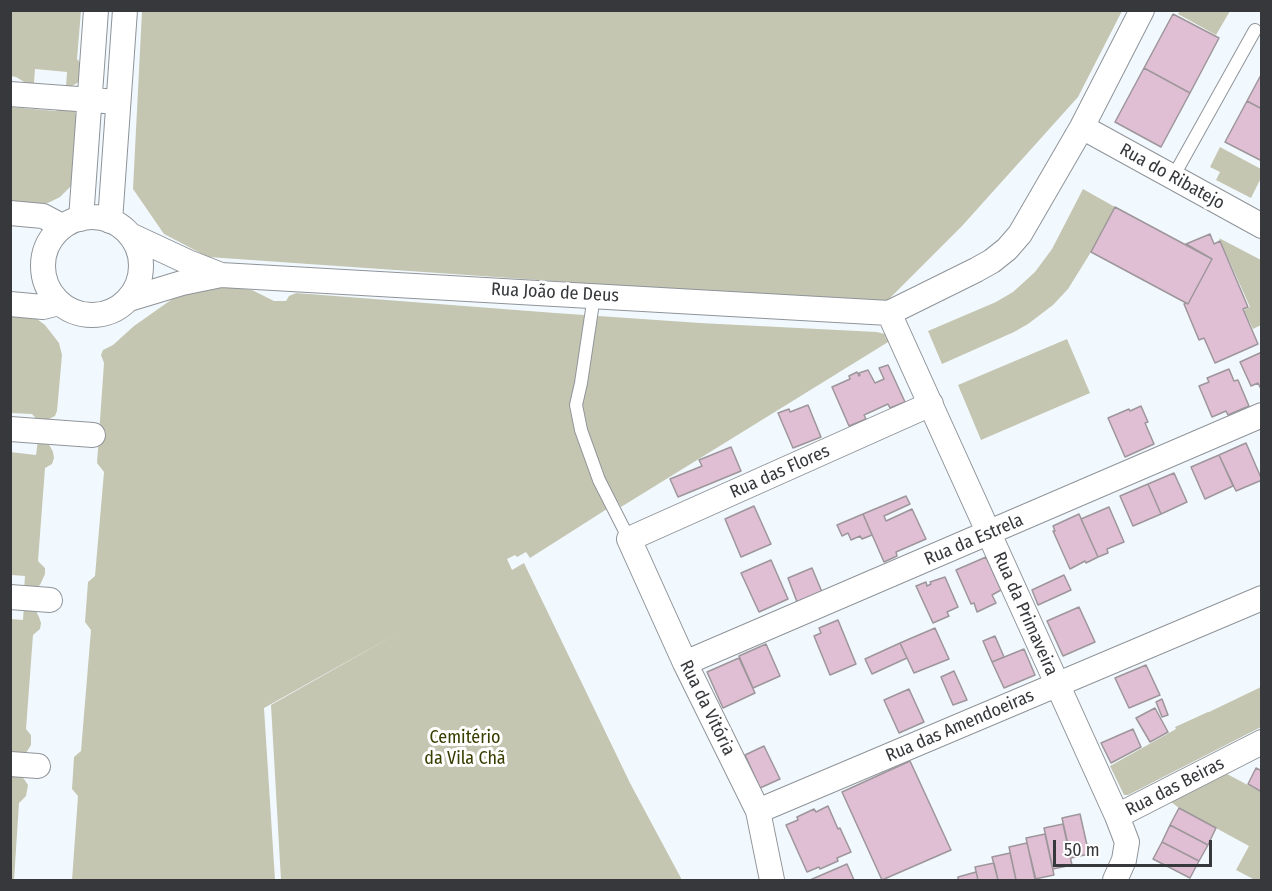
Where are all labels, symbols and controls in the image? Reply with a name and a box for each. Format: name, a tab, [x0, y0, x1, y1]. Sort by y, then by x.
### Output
street label: Rua do Ribatejo	[1116, 139, 1228, 215]
street label: Rua João de Deus	[490, 279, 620, 307]
street label: Rua das Flores	[727, 440, 833, 504]
street label: Rua da Estrela	[921, 510, 1027, 570]
street label: Rua da Primaveira	[988, 549, 1062, 679]
street label: Rua da Vitória	[675, 657, 739, 759]
street label: Rua das Amendoeiras	[883, 685, 1037, 767]
park label: Cemitério da Vila Chã	[424, 727, 506, 770]
street label: Rua das Beiras	[1122, 753, 1228, 821]
scale bar	[1056, 828, 1215, 866]
text: 50 m	[1064, 839, 1100, 861]

